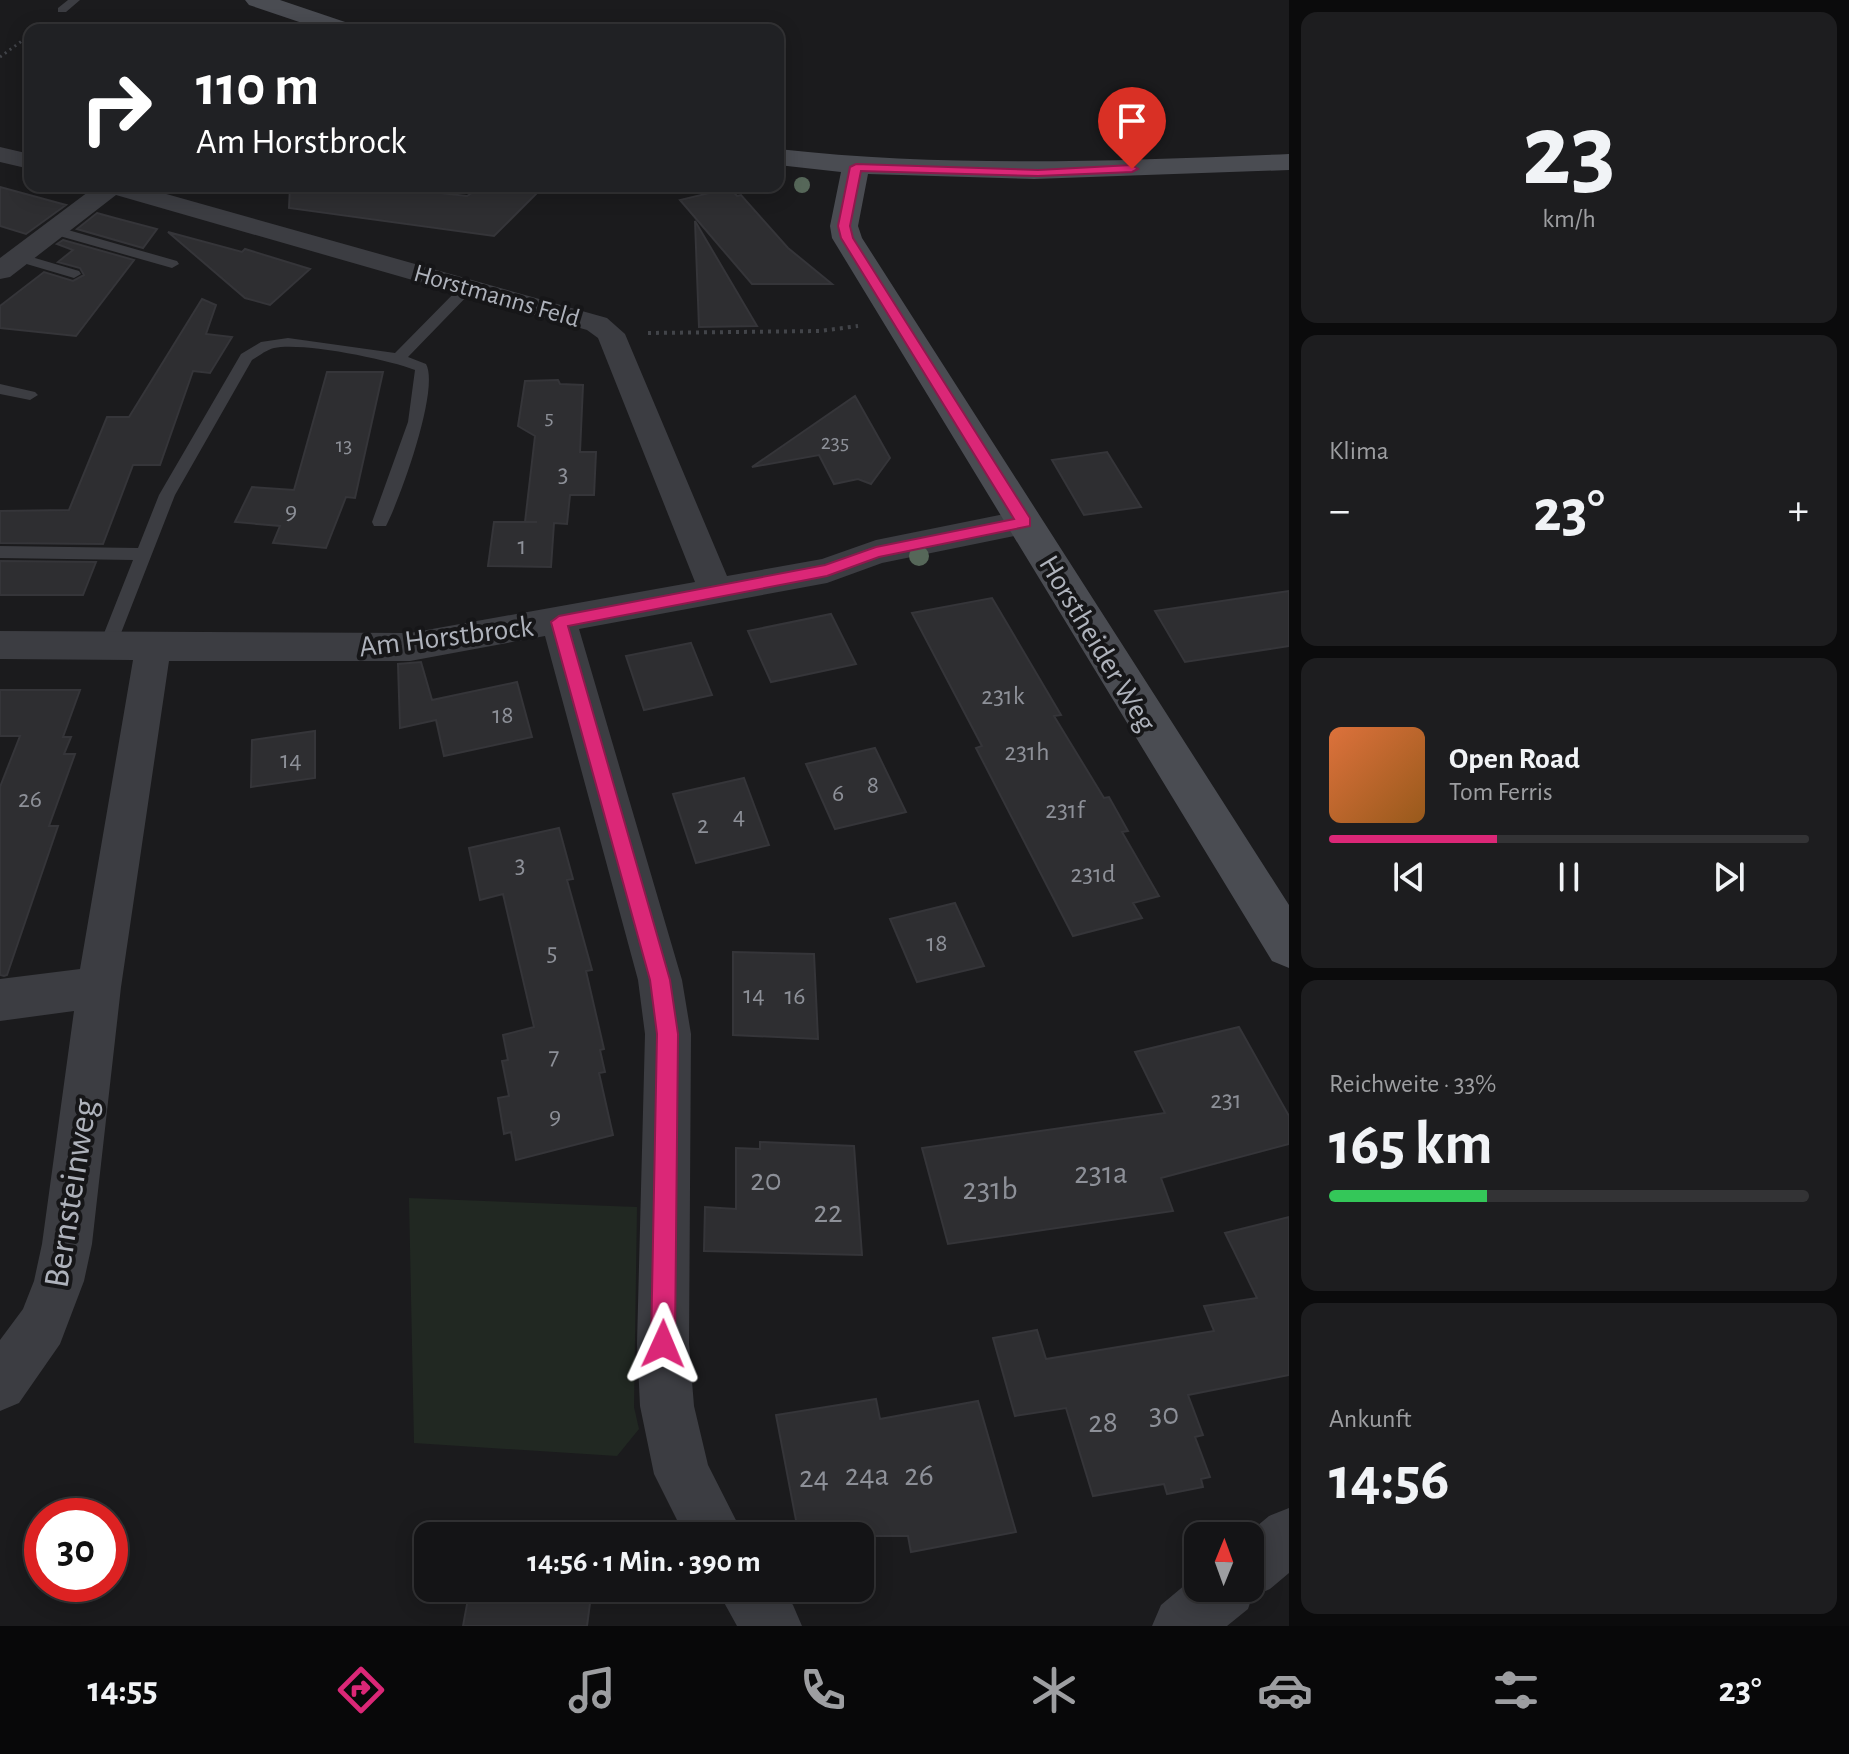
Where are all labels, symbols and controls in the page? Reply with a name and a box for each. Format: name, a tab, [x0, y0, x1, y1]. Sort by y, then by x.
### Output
icon: right	[64, 56, 168, 160]
text: 110 m	[196, 59, 319, 115]
pin	[1098, 87, 1166, 169]
icon: arrive	[1110, 99, 1154, 143]
text: 23	[1522, 100, 1616, 204]
text: Am Horstbrock	[196, 124, 407, 160]
text: km/h	[1542, 206, 1596, 232]
street label: Horstmanns Feld	[411, 260, 583, 332]
house number: 5	[544, 406, 554, 428]
house number: 235	[821, 431, 849, 453]
house number: 13	[336, 434, 352, 456]
text: Klima	[1329, 438, 1389, 464]
house number: 3	[558, 461, 568, 487]
text: 23°	[1533, 482, 1605, 542]
text: −	[1329, 489, 1350, 533]
text: +	[1788, 489, 1809, 533]
house number: 9	[285, 498, 297, 524]
house number: 1	[518, 533, 526, 559]
street label: Horstheider Weg	[1033, 550, 1161, 737]
street label: Am Horstbrock	[357, 611, 535, 663]
house number: 231k	[981, 683, 1025, 709]
house number: 18	[492, 702, 514, 728]
house number: 231h	[1004, 739, 1050, 765]
text: Open Road	[1449, 744, 1580, 774]
house number: 14	[280, 747, 302, 773]
house number: 8	[867, 772, 879, 798]
text: Tom Ferris	[1449, 779, 1553, 805]
house number: 6	[832, 780, 844, 806]
house number: 26	[18, 786, 42, 812]
house number: 231f	[1045, 797, 1087, 823]
house number: 4	[733, 803, 745, 829]
house number: 2	[697, 812, 709, 838]
house number: 3	[515, 852, 525, 878]
icon: previous	[1387, 855, 1431, 899]
icon: pause	[1547, 855, 1591, 899]
icon: next	[1707, 855, 1751, 899]
house number: 231d	[1071, 861, 1115, 887]
house number: 18	[926, 930, 948, 956]
house number: 5	[547, 939, 557, 965]
house number: 14	[743, 982, 765, 1008]
house number: 16	[784, 983, 806, 1009]
house number: 7	[549, 1043, 560, 1069]
text: Reichweite · 33%	[1329, 1071, 1497, 1097]
house number: 231	[1210, 1087, 1242, 1113]
street label: Bernsteinweg	[38, 1096, 104, 1290]
house number: 9	[549, 1103, 561, 1129]
text: 165 km	[1329, 1115, 1493, 1175]
house number: 231a	[1074, 1157, 1128, 1189]
house number: 20	[750, 1164, 782, 1196]
house number: 231b	[962, 1173, 1018, 1205]
house number: 22	[813, 1196, 843, 1228]
position arrow	[621, 1302, 705, 1386]
house number: 30	[1149, 1398, 1179, 1430]
house number: 28	[1088, 1406, 1118, 1438]
text: Ankunft	[1329, 1406, 1412, 1432]
text: 14:56	[1329, 1450, 1449, 1510]
house number: 24a	[845, 1459, 889, 1491]
house number: 26	[904, 1459, 934, 1491]
house number: 24	[799, 1461, 829, 1493]
speed limit sign: 30	[24, 1498, 128, 1602]
north arrow	[1184, 1522, 1264, 1602]
map controls	[1184, 1522, 1264, 1602]
text: 14:56 · 1 Min. · 390 m	[527, 1547, 761, 1577]
icon: directions	[333, 1662, 389, 1718]
icon: music	[564, 1662, 620, 1718]
icon: phone	[795, 1662, 851, 1718]
icon: climate	[1026, 1662, 1082, 1718]
icon: car	[1257, 1662, 1313, 1718]
icon: filters	[1488, 1662, 1544, 1718]
text: 14:55	[87, 1672, 158, 1708]
text: 23°	[1718, 1672, 1761, 1708]

